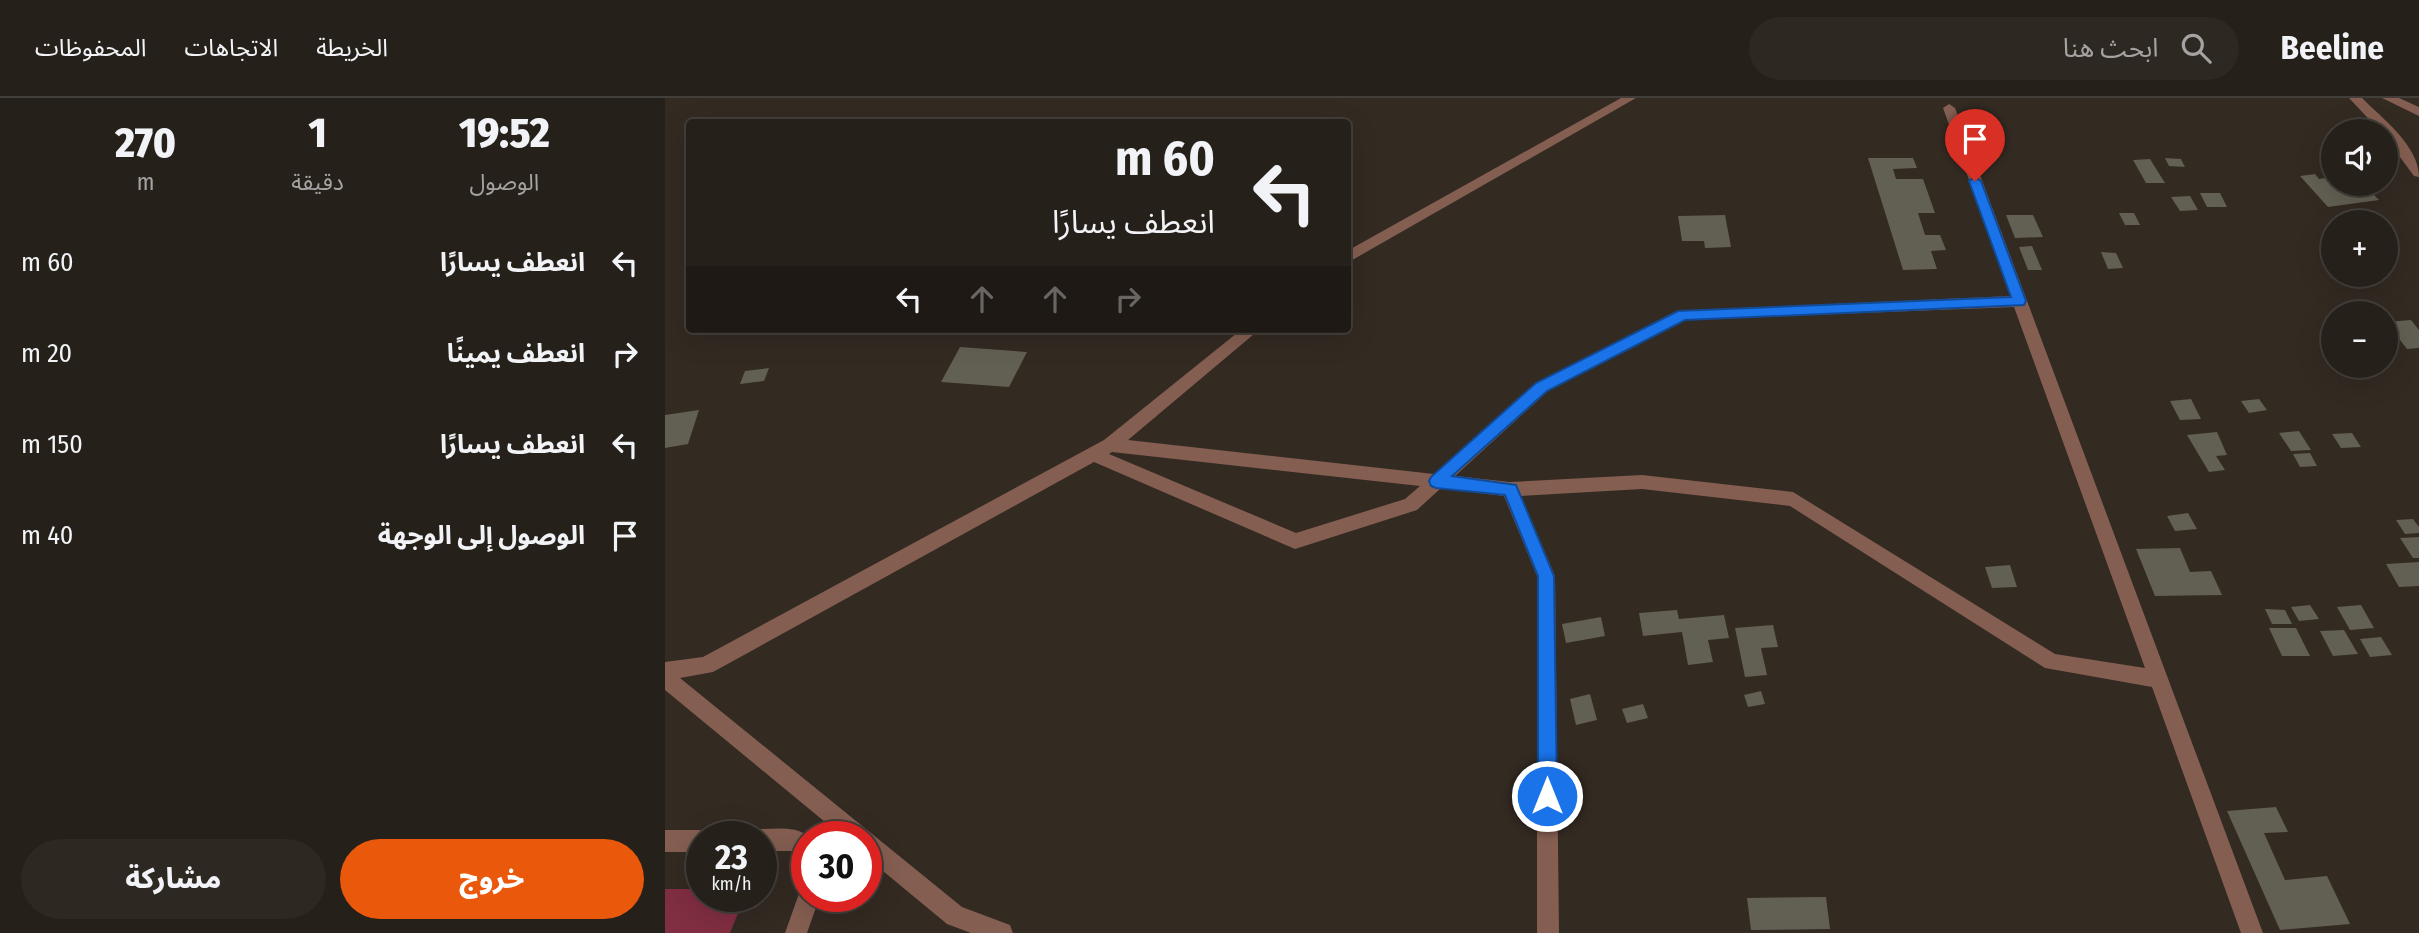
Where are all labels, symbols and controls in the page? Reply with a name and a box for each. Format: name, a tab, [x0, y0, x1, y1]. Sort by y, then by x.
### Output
search box	[1749, 17, 2239, 80]
text: Beeline	[2281, 28, 2384, 68]
icon: search	[2177, 29, 2215, 67]
text: ابحث هنا	[2063, 33, 2159, 64]
text: المحفوظات	[35, 34, 146, 62]
text: الاتجاهات	[184, 34, 278, 62]
text: الخريطة	[316, 34, 388, 62]
text: 1	[308, 108, 327, 158]
text: 19:52	[459, 108, 550, 158]
pin	[1945, 109, 2005, 181]
text: 270	[115, 118, 176, 168]
map controls	[2321, 119, 2398, 378]
button: sound	[2321, 119, 2398, 196]
icon: arrive	[1956, 120, 1994, 158]
text: 60 m	[1115, 129, 1215, 188]
icon: left	[1239, 147, 1330, 238]
text: m	[137, 168, 154, 196]
text: دقيقة	[291, 168, 344, 196]
text: الوصول	[469, 168, 539, 196]
text: انعطف يسارًا	[1052, 203, 1215, 241]
button: +	[2321, 210, 2398, 287]
icon: left	[606, 244, 644, 282]
text: 60 m	[21, 247, 74, 278]
text: انعطف يسارًا	[440, 247, 585, 278]
icon: left	[890, 280, 928, 318]
icon: ahead	[963, 280, 1001, 318]
icon: ahead	[1036, 280, 1074, 318]
icon: right	[1109, 280, 1147, 318]
button: −	[2321, 301, 2398, 378]
icon: right	[606, 335, 644, 373]
text: 20 m	[21, 338, 72, 369]
text: انعطف يمينًا	[447, 338, 585, 369]
icon: left	[606, 426, 644, 464]
text: 150 m	[21, 429, 83, 460]
text: انعطف يسارًا	[440, 429, 585, 460]
icon: arrive	[606, 517, 644, 555]
text: 40 m	[21, 520, 73, 551]
text: الوصول إلى الوجهة	[378, 520, 585, 551]
position arrow	[1510, 759, 1584, 833]
speed limit sign: 30	[791, 821, 882, 912]
text: 23	[715, 836, 748, 878]
button: مشاركة	[21, 839, 326, 919]
button: خروج	[340, 839, 644, 919]
text: km/h	[711, 873, 752, 895]

